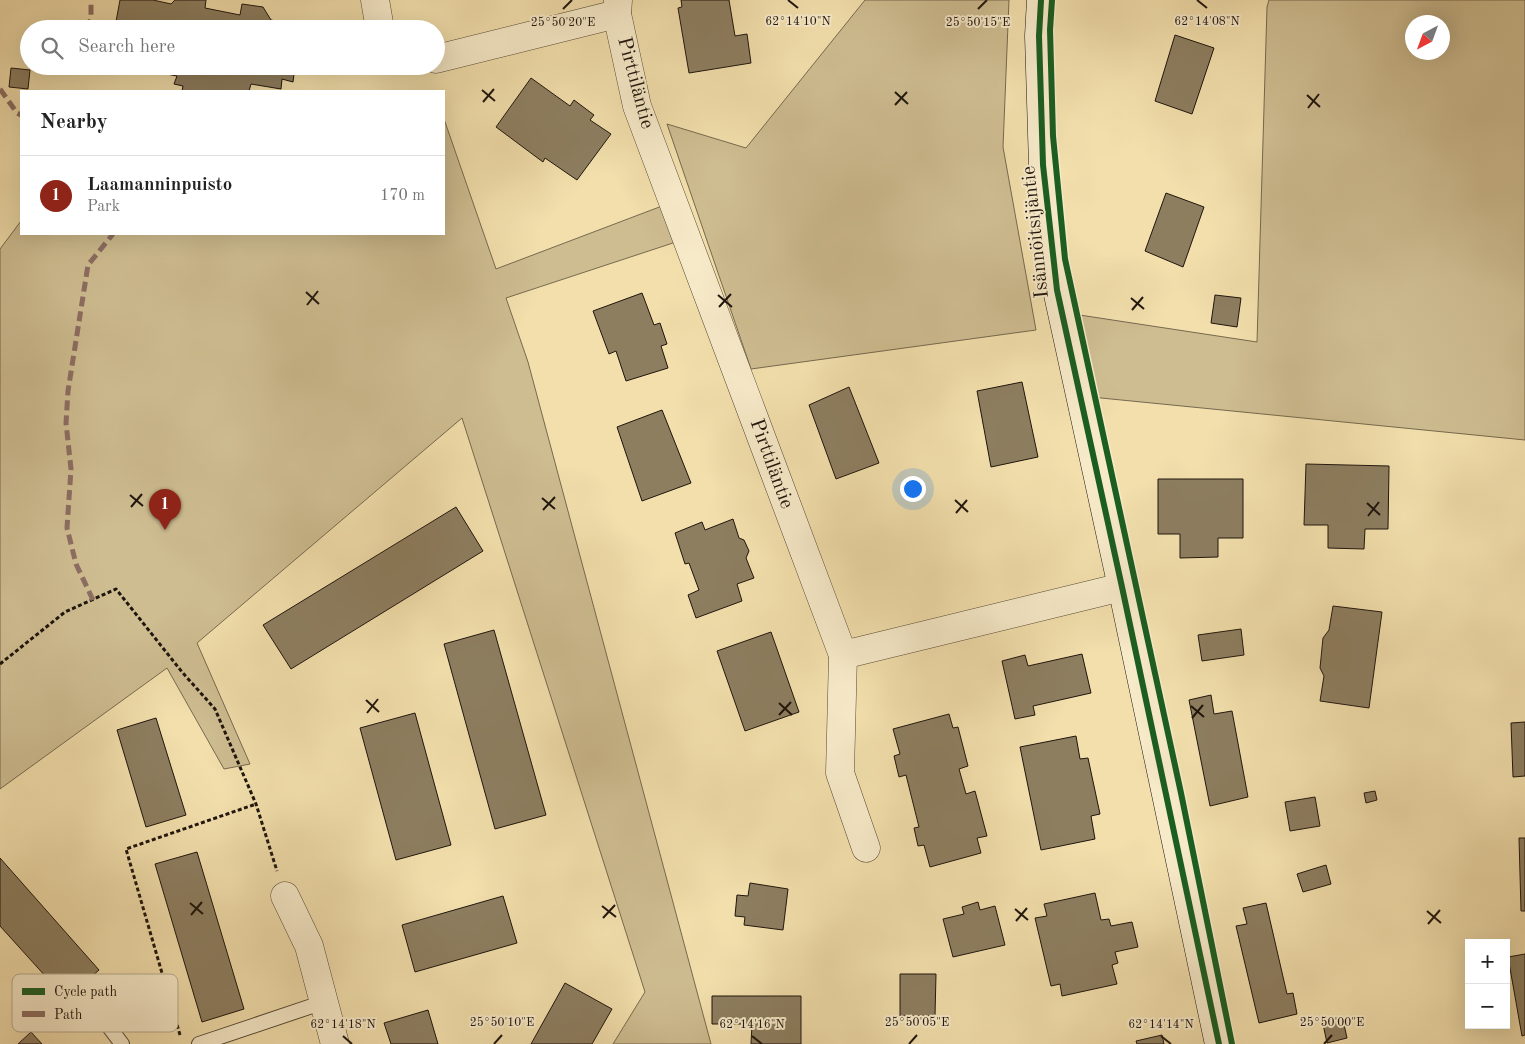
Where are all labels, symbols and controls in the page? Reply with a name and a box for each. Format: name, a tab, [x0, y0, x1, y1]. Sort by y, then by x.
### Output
north arrow	[1405, 15, 1450, 60]
text: 25°50'20"E	[531, 16, 595, 29]
text: 62°14'10"N	[765, 16, 831, 28]
text: 25°50'15"E	[946, 16, 1010, 29]
text: 62°14'08"N	[1174, 16, 1240, 28]
search box	[20, 20, 445, 75]
icon: search	[38, 34, 66, 62]
street label: Pirttiläntie	[613, 35, 657, 131]
text: Search here	[78, 38, 175, 57]
text: Nearby	[40, 112, 108, 133]
street label: Isännöitsijäntie	[1019, 165, 1053, 299]
text: Laamanninpuisto	[87, 176, 232, 195]
text: 1	[51, 188, 61, 204]
text: 170 m	[380, 188, 425, 204]
text: Park	[87, 199, 120, 215]
street label: Pirttiläntie	[745, 416, 797, 512]
your location	[900, 476, 926, 502]
pin: 1	[149, 489, 181, 530]
map controls	[1465, 939, 1510, 1029]
button: +	[1465, 939, 1510, 984]
legend	[12, 974, 178, 1032]
button: −	[1465, 984, 1510, 1029]
text: Cycle path	[54, 985, 117, 999]
text: Path	[54, 1008, 83, 1022]
text: 25°50'10"E	[470, 1016, 534, 1029]
text: 25°50'05"E	[885, 1016, 949, 1029]
text: 25°50'00"E	[1300, 1016, 1364, 1029]
text: 62°14'18"N	[310, 1019, 376, 1031]
text: 62°14'16"N	[719, 1019, 785, 1031]
text: 62°14'14"N	[1128, 1019, 1194, 1031]

